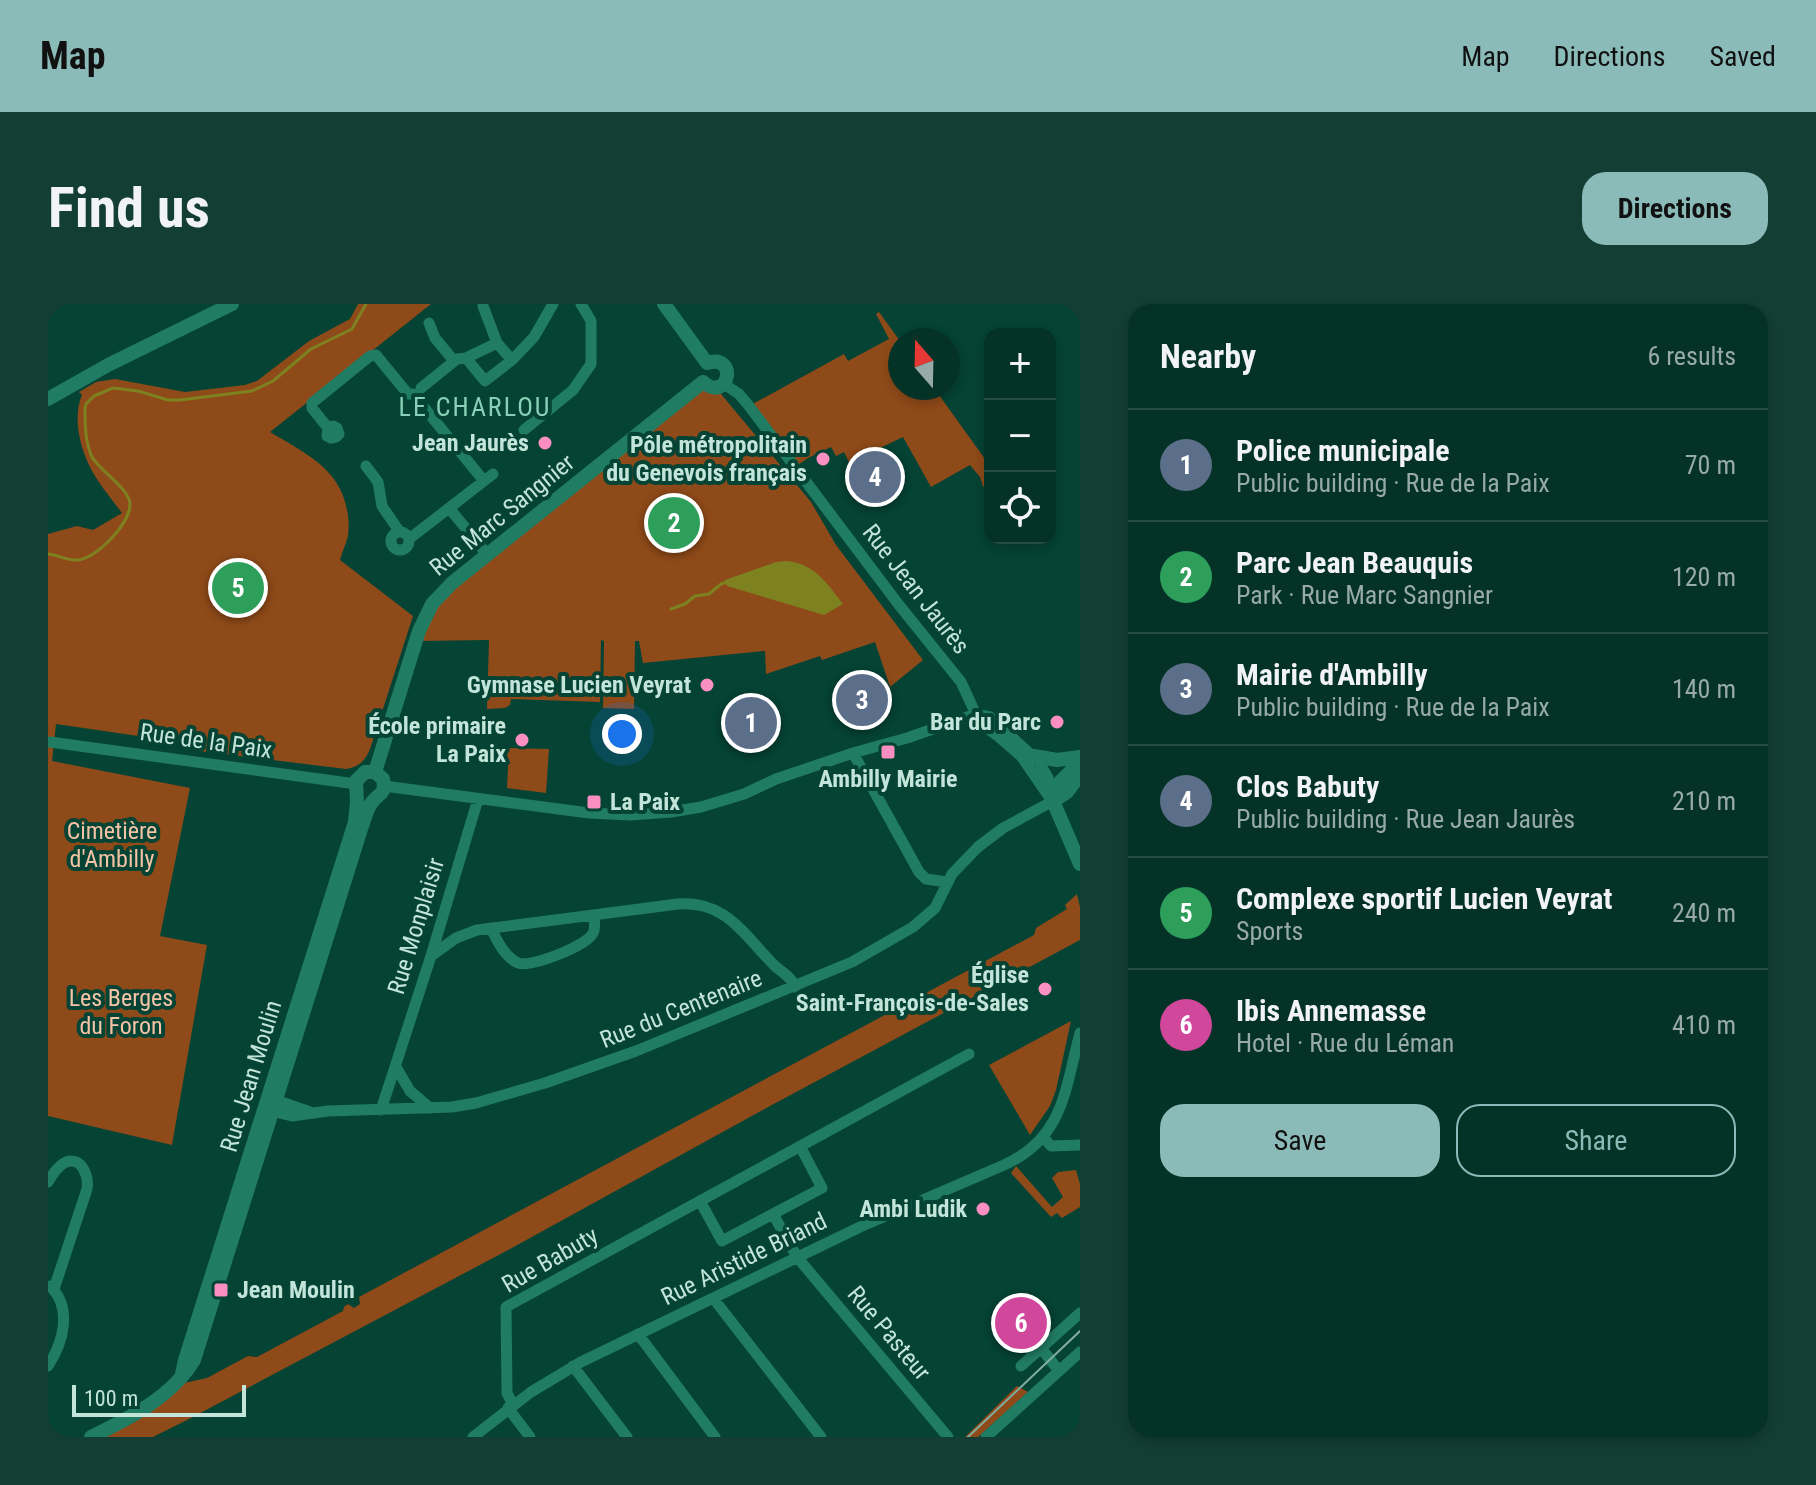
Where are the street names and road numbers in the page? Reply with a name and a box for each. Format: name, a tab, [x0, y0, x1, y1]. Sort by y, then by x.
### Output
street label: Rue Marc Sangnier	[424, 448, 580, 582]
street label: Rue Jean Jaurès	[857, 519, 975, 659]
street label: Rue de la Paix	[138, 718, 274, 764]
street label: Rue Monplaisir	[382, 854, 450, 998]
street label: Rue du Centenaire	[596, 964, 766, 1054]
street label: Rue Jean Moulin	[215, 997, 287, 1155]
street label: Rue Aristide Briand	[657, 1207, 831, 1311]
street label: Rue Babuty	[497, 1221, 603, 1299]
street label: Rue Pasteur	[842, 1280, 936, 1386]

